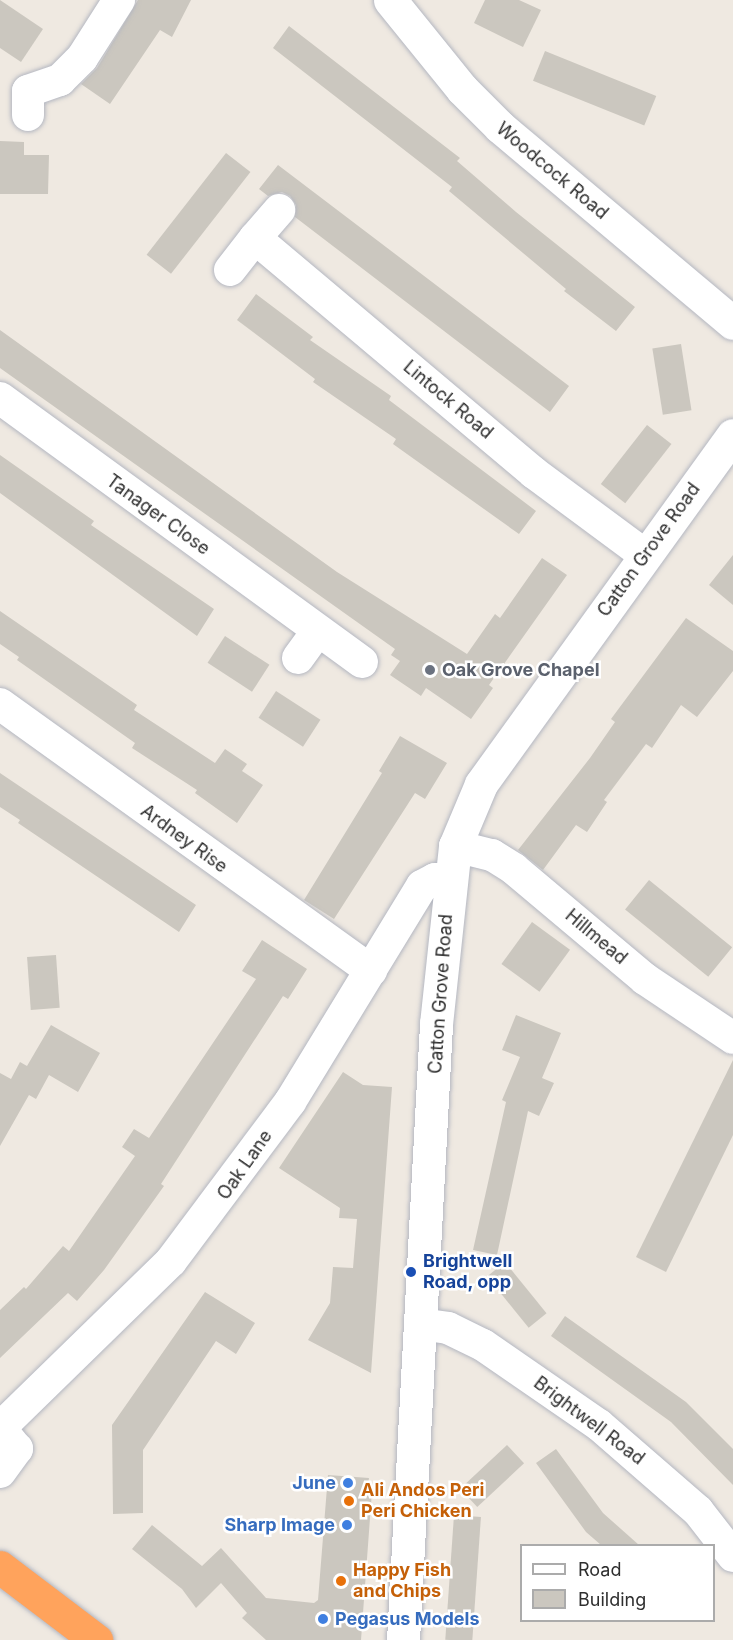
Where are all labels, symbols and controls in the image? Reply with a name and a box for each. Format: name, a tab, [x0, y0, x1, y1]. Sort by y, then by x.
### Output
street label: Woodcock Road	[492, 118, 612, 224]
street label: Lintock Road	[399, 356, 497, 444]
street label: Tanager Close	[102, 470, 214, 560]
street label: Catton Grove Road	[593, 479, 705, 621]
place label: Oak Grove Chapel	[442, 659, 600, 681]
marker: Oak Grove Chapel	[423, 663, 437, 677]
street label: Ardney Rise	[136, 800, 232, 878]
street label: Hillmead	[561, 905, 631, 969]
street label: Catton Grove Road	[425, 913, 457, 1075]
street label: Oak Lane	[213, 1126, 277, 1204]
place label: Brightwell Road, opp	[423, 1251, 512, 1294]
marker: Brightwell Road, opp	[404, 1265, 418, 1279]
street label: Brightwell Road	[529, 1372, 649, 1470]
place label: June	[292, 1472, 336, 1494]
marker: June	[341, 1476, 355, 1490]
place label: Ali Andos Peri Peri Chicken	[361, 1480, 484, 1522]
marker: Ali Andos Peri Peri Chicken	[342, 1494, 356, 1508]
place label: Sharp Image	[224, 1514, 335, 1536]
marker: Sharp Image	[340, 1518, 354, 1532]
legend	[520, 1544, 715, 1622]
text: Road	[578, 1559, 621, 1580]
place label: Happy Fish and Chips	[353, 1560, 451, 1602]
marker: Happy Fish and Chips	[334, 1574, 348, 1588]
text: Building	[578, 1589, 646, 1610]
place label: Pegasus Models	[335, 1608, 480, 1630]
marker: Pegasus Models	[316, 1612, 330, 1626]

